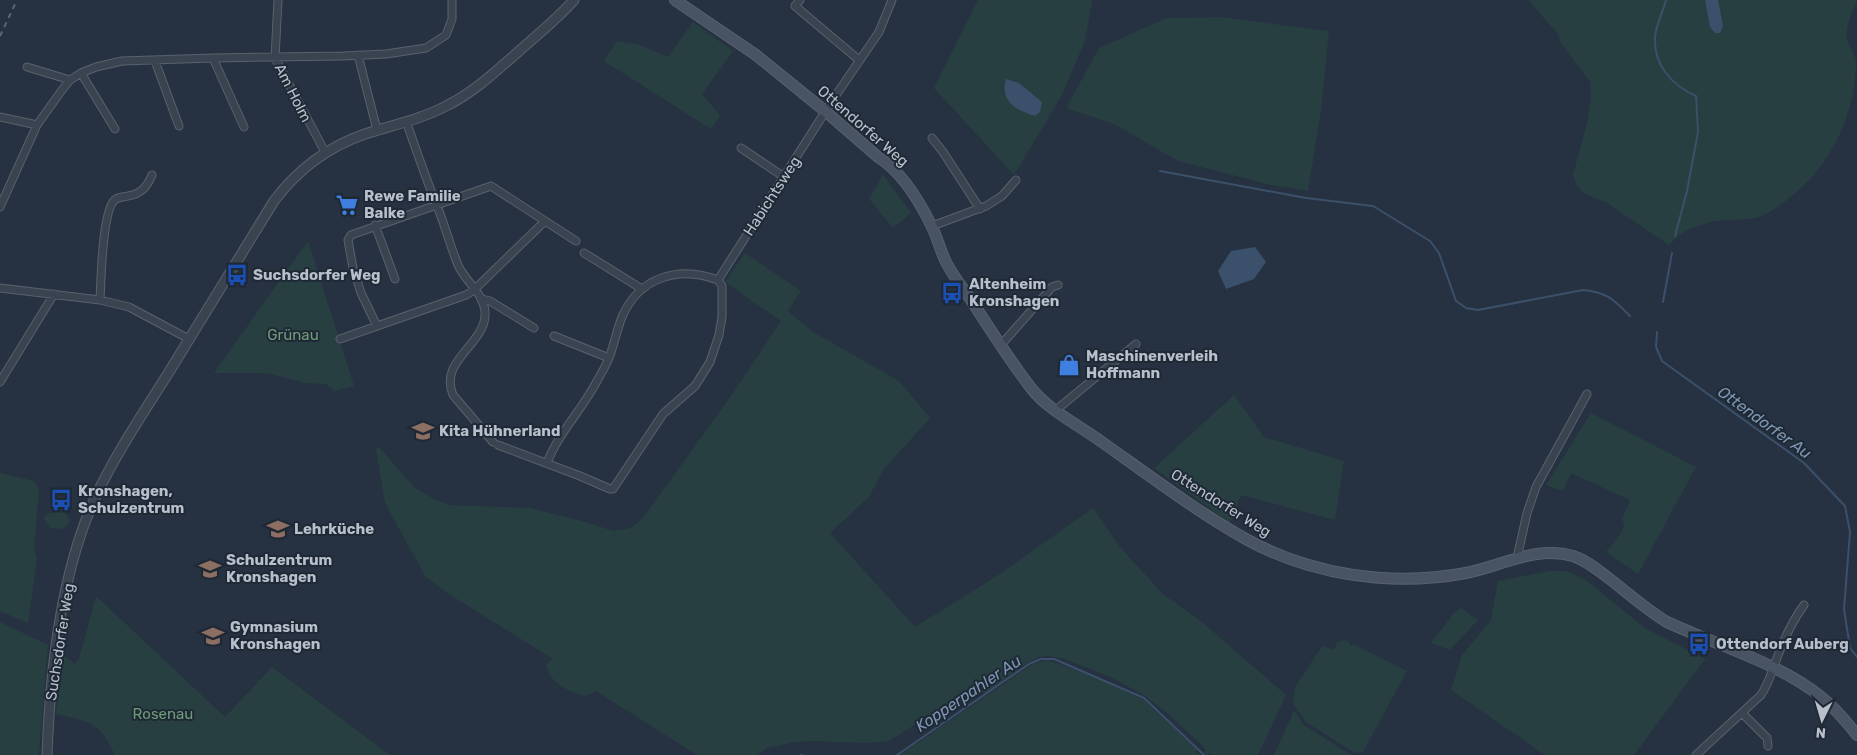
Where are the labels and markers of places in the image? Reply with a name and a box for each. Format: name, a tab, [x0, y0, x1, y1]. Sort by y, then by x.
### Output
place label: Rewe Familie Balke	[364, 187, 461, 222]
supermarket icon: Rewe Familie Balke	[334, 192, 360, 218]
bus stop icon: Suchsdorfer Weg	[224, 262, 250, 288]
place label: Suchsdorfer Weg	[253, 266, 381, 284]
place label: Altenheim Kronshagen	[969, 275, 1059, 310]
bus stop icon: Altenheim Kronshagen	[939, 280, 965, 306]
place label: Maschinenverleih Hoffmann	[1086, 347, 1218, 382]
shop icon: Maschinenverleih Hoffmann	[1056, 352, 1082, 378]
school or university icon: Kita Hühnerland	[410, 418, 436, 444]
place label: Kita Hühnerland	[439, 422, 560, 440]
place label: Kronshagen, Schulzentrum	[78, 482, 184, 517]
bus stop icon: Kronshagen, Schulzentrum	[48, 487, 74, 513]
school or university icon: Lehrküche	[265, 516, 291, 542]
place label: Lehrküche	[294, 520, 374, 538]
place label: Schulzentrum Kronshagen	[226, 551, 332, 586]
school or university icon: Schulzentrum Kronshagen	[197, 556, 223, 582]
place label: Gymnasium Kronshagen	[230, 618, 320, 653]
school or university icon: Gymnasium Kronshagen	[200, 623, 226, 649]
bus stop icon: Ottendorf Auberg	[1686, 631, 1712, 657]
place label: Ottendorf Auberg	[1716, 635, 1849, 653]

